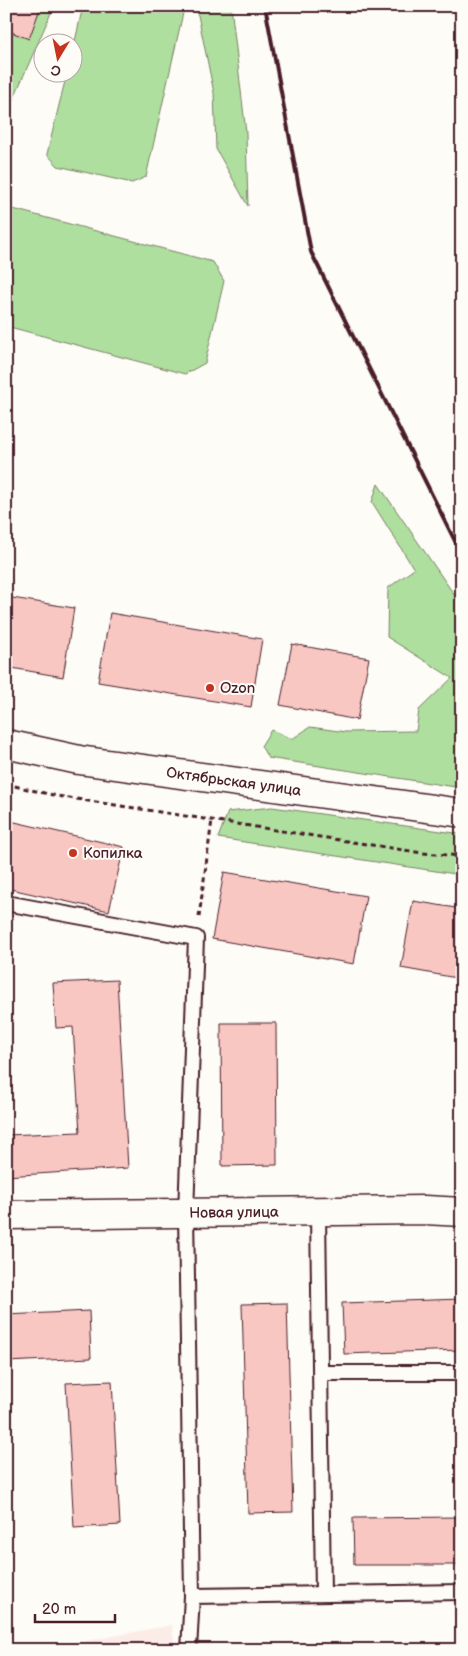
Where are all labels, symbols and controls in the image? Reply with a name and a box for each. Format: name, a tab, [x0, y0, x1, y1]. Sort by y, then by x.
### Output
north arrow	[32, 32, 82, 82]
text: С	[49, 61, 62, 80]
place label: Ozon	[220, 679, 255, 698]
marker: Ozon	[204, 682, 216, 694]
street label: Октябрьская улица	[165, 763, 303, 801]
place label: Копилка	[83, 844, 143, 863]
marker: Копилка	[67, 847, 79, 859]
street label: Новая улица	[189, 1203, 279, 1223]
scale bar	[35, 1591, 115, 1623]
text: 20 m	[42, 1600, 76, 1619]

